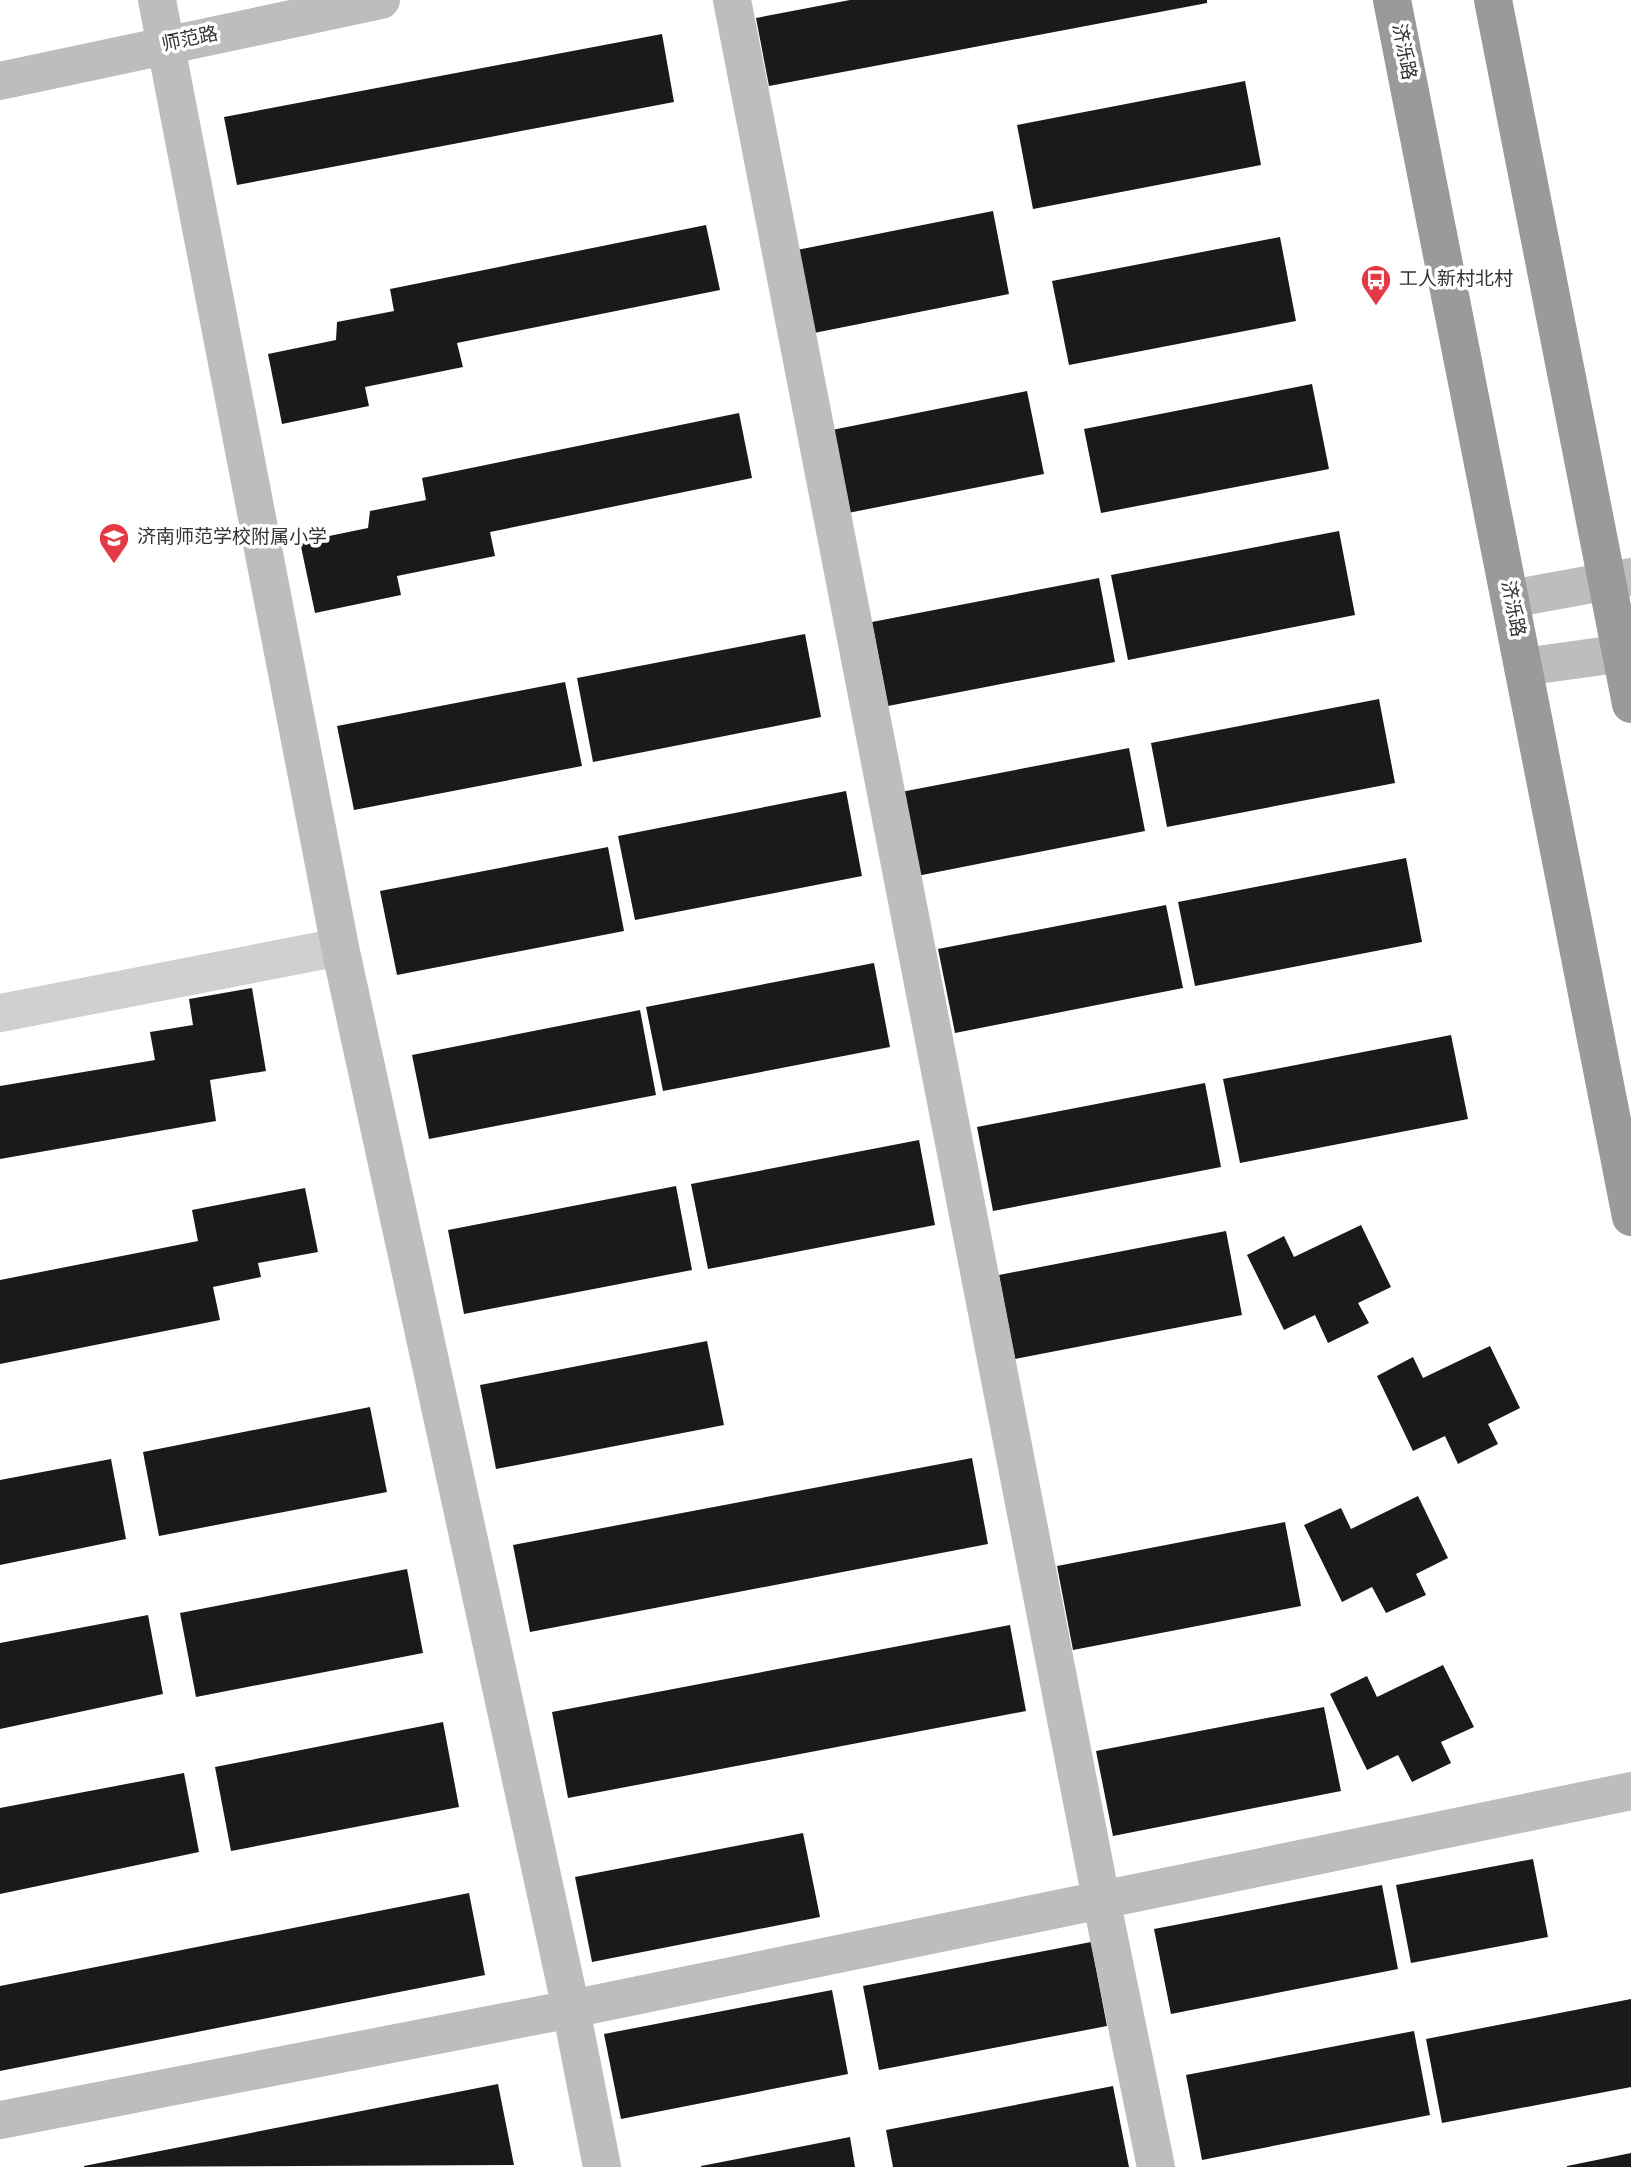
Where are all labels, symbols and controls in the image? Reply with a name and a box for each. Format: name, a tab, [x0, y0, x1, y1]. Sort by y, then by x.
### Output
street label: 师范路	[160, 22, 220, 58]
street label: 济泺路	[1386, 22, 1420, 82]
bus stop icon: 工人新村北村	[1359, 263, 1393, 307]
place label: 工人新村北村	[1399, 268, 1513, 292]
school or university icon: 济南师范学校附属小学	[97, 521, 131, 565]
place label: 济南师范学校附属小学	[137, 526, 327, 550]
street label: 济泺路	[1495, 579, 1529, 639]

